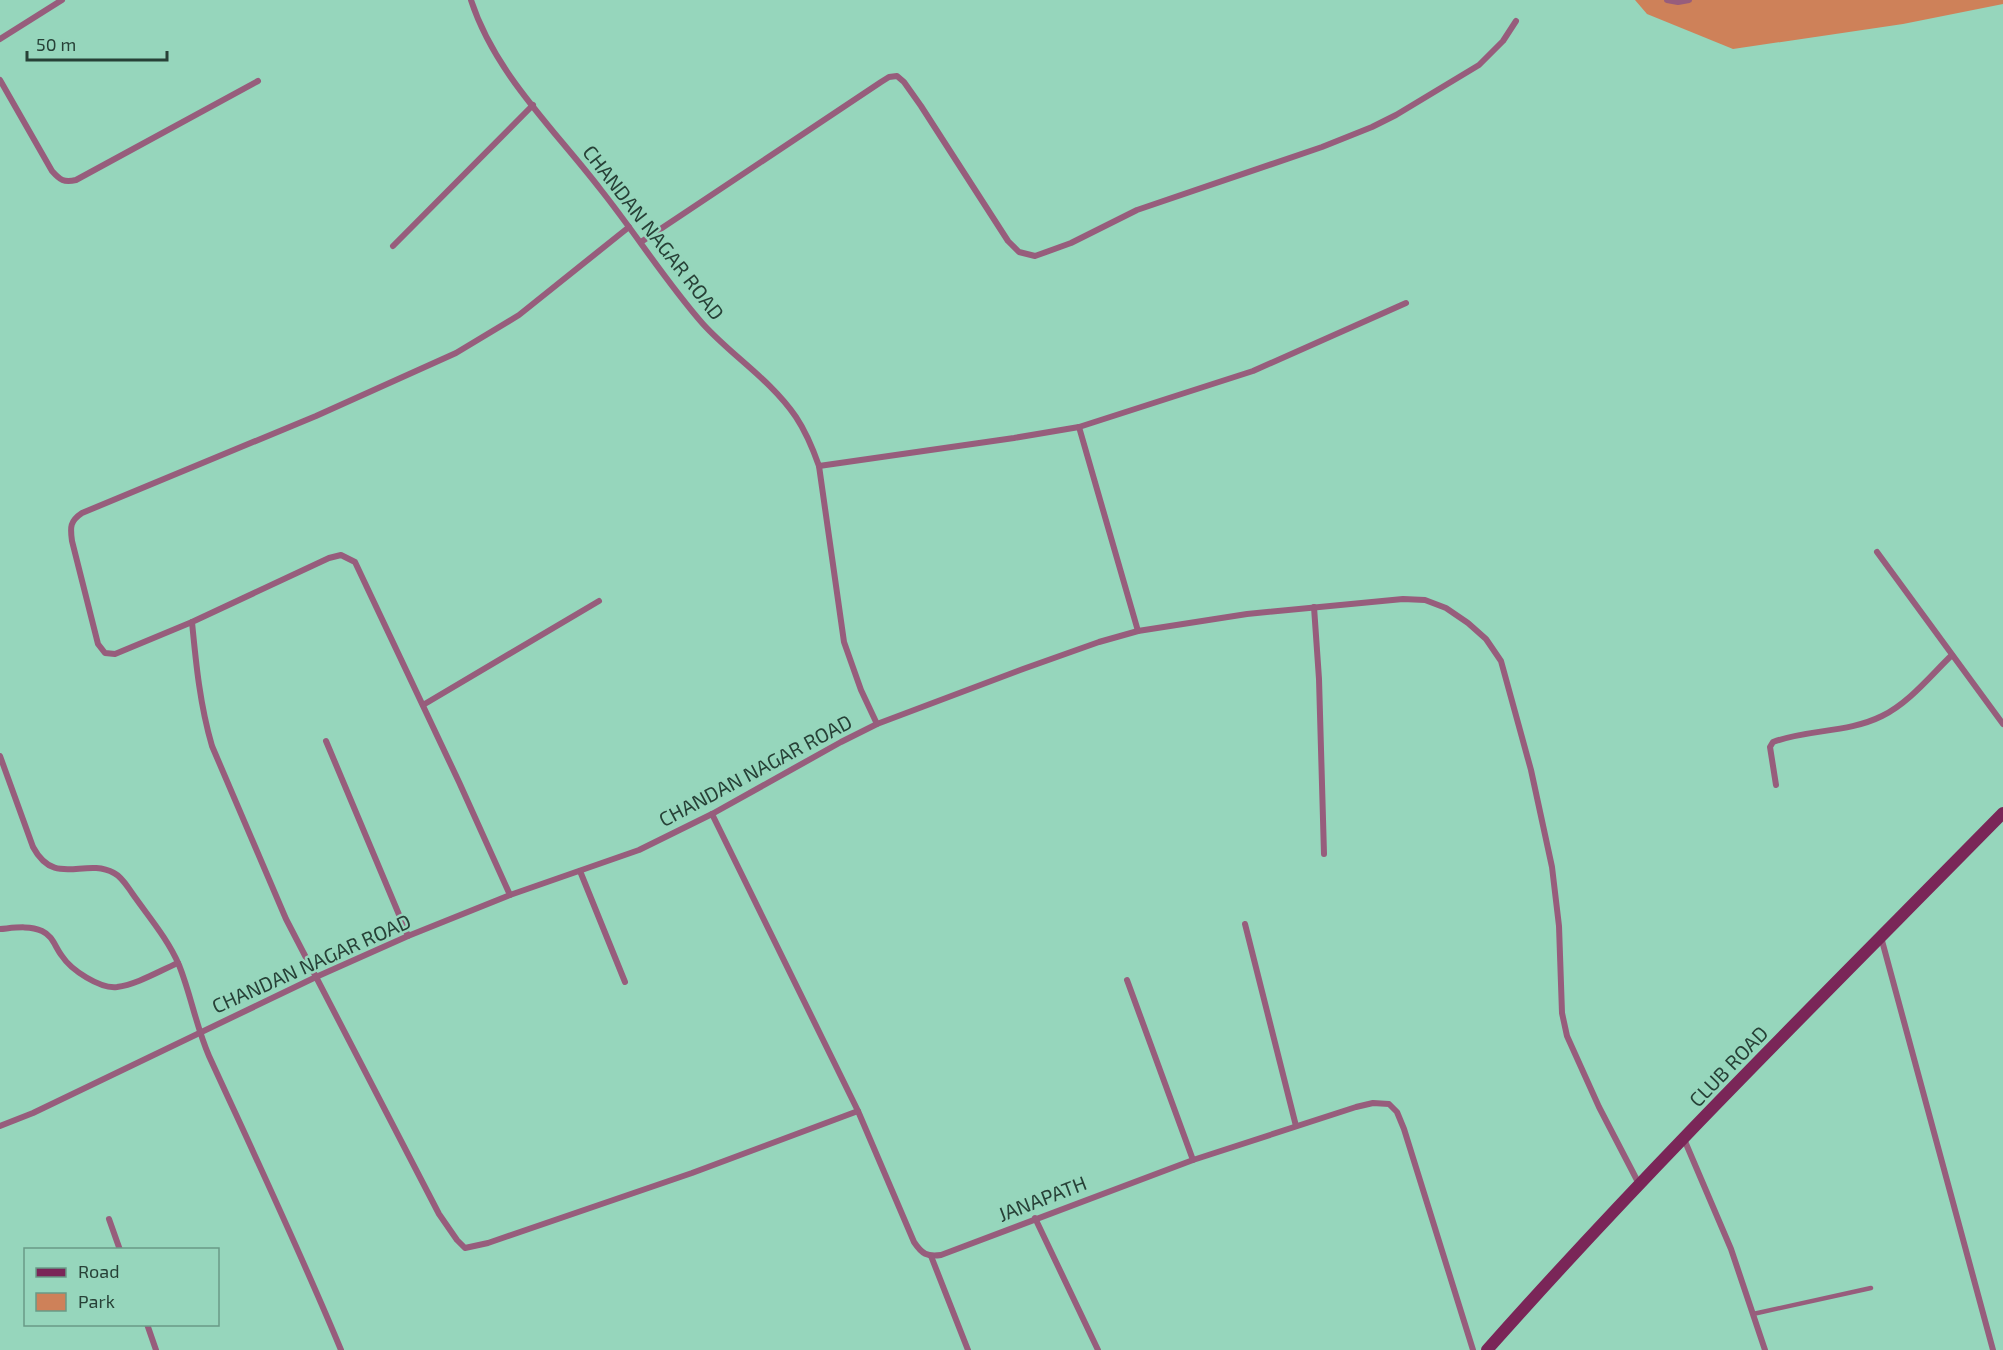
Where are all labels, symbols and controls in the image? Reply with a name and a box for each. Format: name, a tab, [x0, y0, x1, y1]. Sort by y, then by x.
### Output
scale bar	[27, 24, 166, 62]
text: 50 m	[36, 33, 76, 55]
street label: CHANDAN NAGAR ROAD	[578, 140, 730, 324]
street label: CHANDAN NAGAR ROAD	[654, 709, 856, 831]
street label: CHANDAN NAGAR ROAD	[208, 908, 414, 1018]
street label: CLUB ROAD	[1684, 1021, 1772, 1111]
street label: JANAPATH	[994, 1170, 1090, 1226]
legend	[24, 1248, 219, 1326]
text: Road	[78, 1260, 119, 1282]
text: Park	[78, 1290, 115, 1312]

